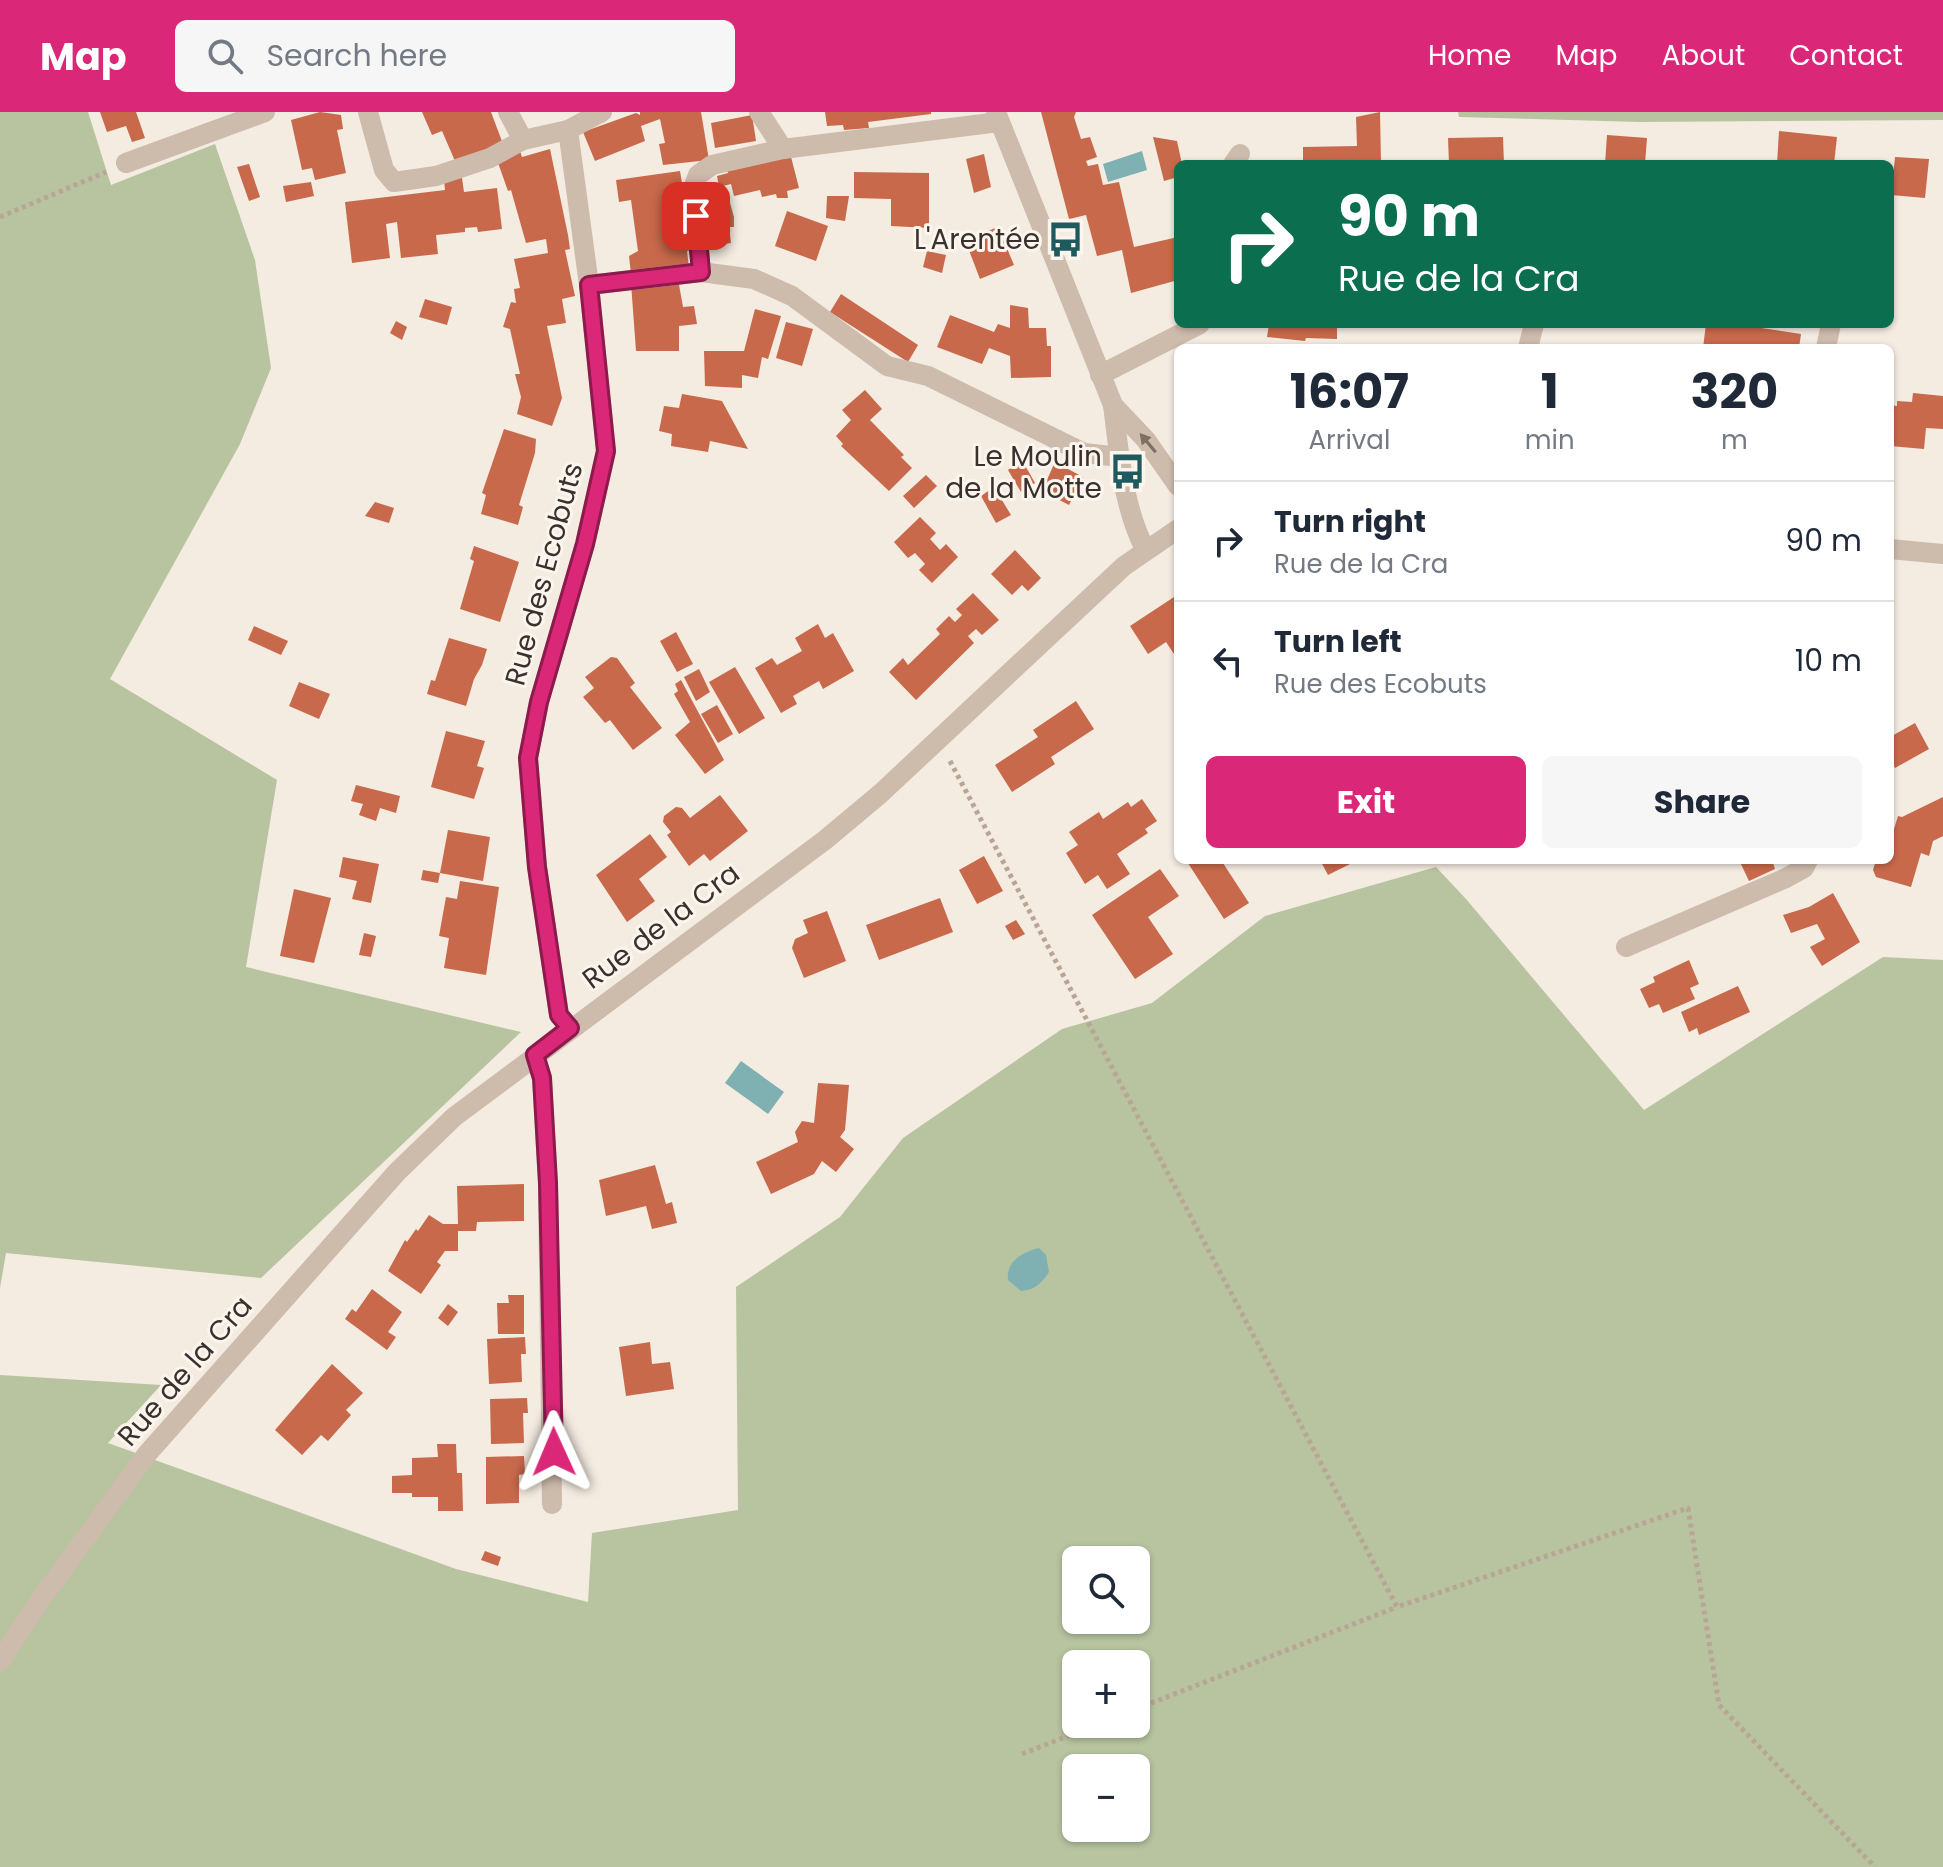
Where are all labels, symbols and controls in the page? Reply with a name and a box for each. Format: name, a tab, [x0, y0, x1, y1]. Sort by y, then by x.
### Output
search box	[175, 20, 735, 92]
text: Map	[40, 30, 127, 83]
icon: search	[203, 34, 247, 78]
text: Search here	[267, 34, 447, 77]
text: Home	[1428, 36, 1511, 75]
text: Map	[1555, 36, 1617, 75]
text: About	[1661, 36, 1745, 75]
text: Contact	[1789, 36, 1903, 75]
text: 90 m	[1338, 177, 1480, 256]
pin	[662, 182, 730, 250]
icon: right	[1206, 192, 1310, 296]
icon: arrive	[674, 194, 718, 238]
place label: L'Arentée	[914, 220, 1040, 259]
bus stop icon: L'Arentée	[1047, 220, 1085, 258]
text: Rue de la Cra	[1338, 253, 1580, 304]
text: 16:07	[1290, 358, 1409, 425]
text: 1	[1541, 358, 1559, 425]
text: 320	[1690, 358, 1778, 425]
text: Arrival	[1308, 422, 1390, 458]
text: min	[1525, 422, 1575, 458]
text: m	[1721, 422, 1748, 458]
one-way arrow	[1140, 433, 1157, 453]
place label: Le Moulin de la Motte	[945, 437, 1102, 508]
bus stop icon: Le Moulin de la Motte	[1109, 453, 1147, 491]
street label: Rue des Ecobuts	[496, 458, 592, 690]
text: Turn right	[1274, 500, 1426, 543]
icon: right	[1206, 519, 1250, 563]
text: 90 m	[1785, 519, 1862, 562]
text: Rue de la Cra	[1274, 546, 1448, 582]
text: Turn left	[1274, 620, 1402, 663]
icon: left	[1206, 639, 1250, 683]
text: 10 m	[1795, 639, 1862, 682]
text: Rue des Ecobuts	[1274, 666, 1487, 702]
button: Exit	[1206, 756, 1526, 848]
button: Share	[1542, 756, 1862, 848]
street label: Rue de la Cra	[574, 854, 748, 998]
street label: Rue de la Cra	[109, 1287, 261, 1455]
position arrow	[512, 1410, 596, 1494]
map controls	[1062, 1546, 1150, 1842]
button: search	[1062, 1546, 1150, 1634]
button: +	[1062, 1650, 1150, 1738]
button: −	[1062, 1754, 1150, 1842]

